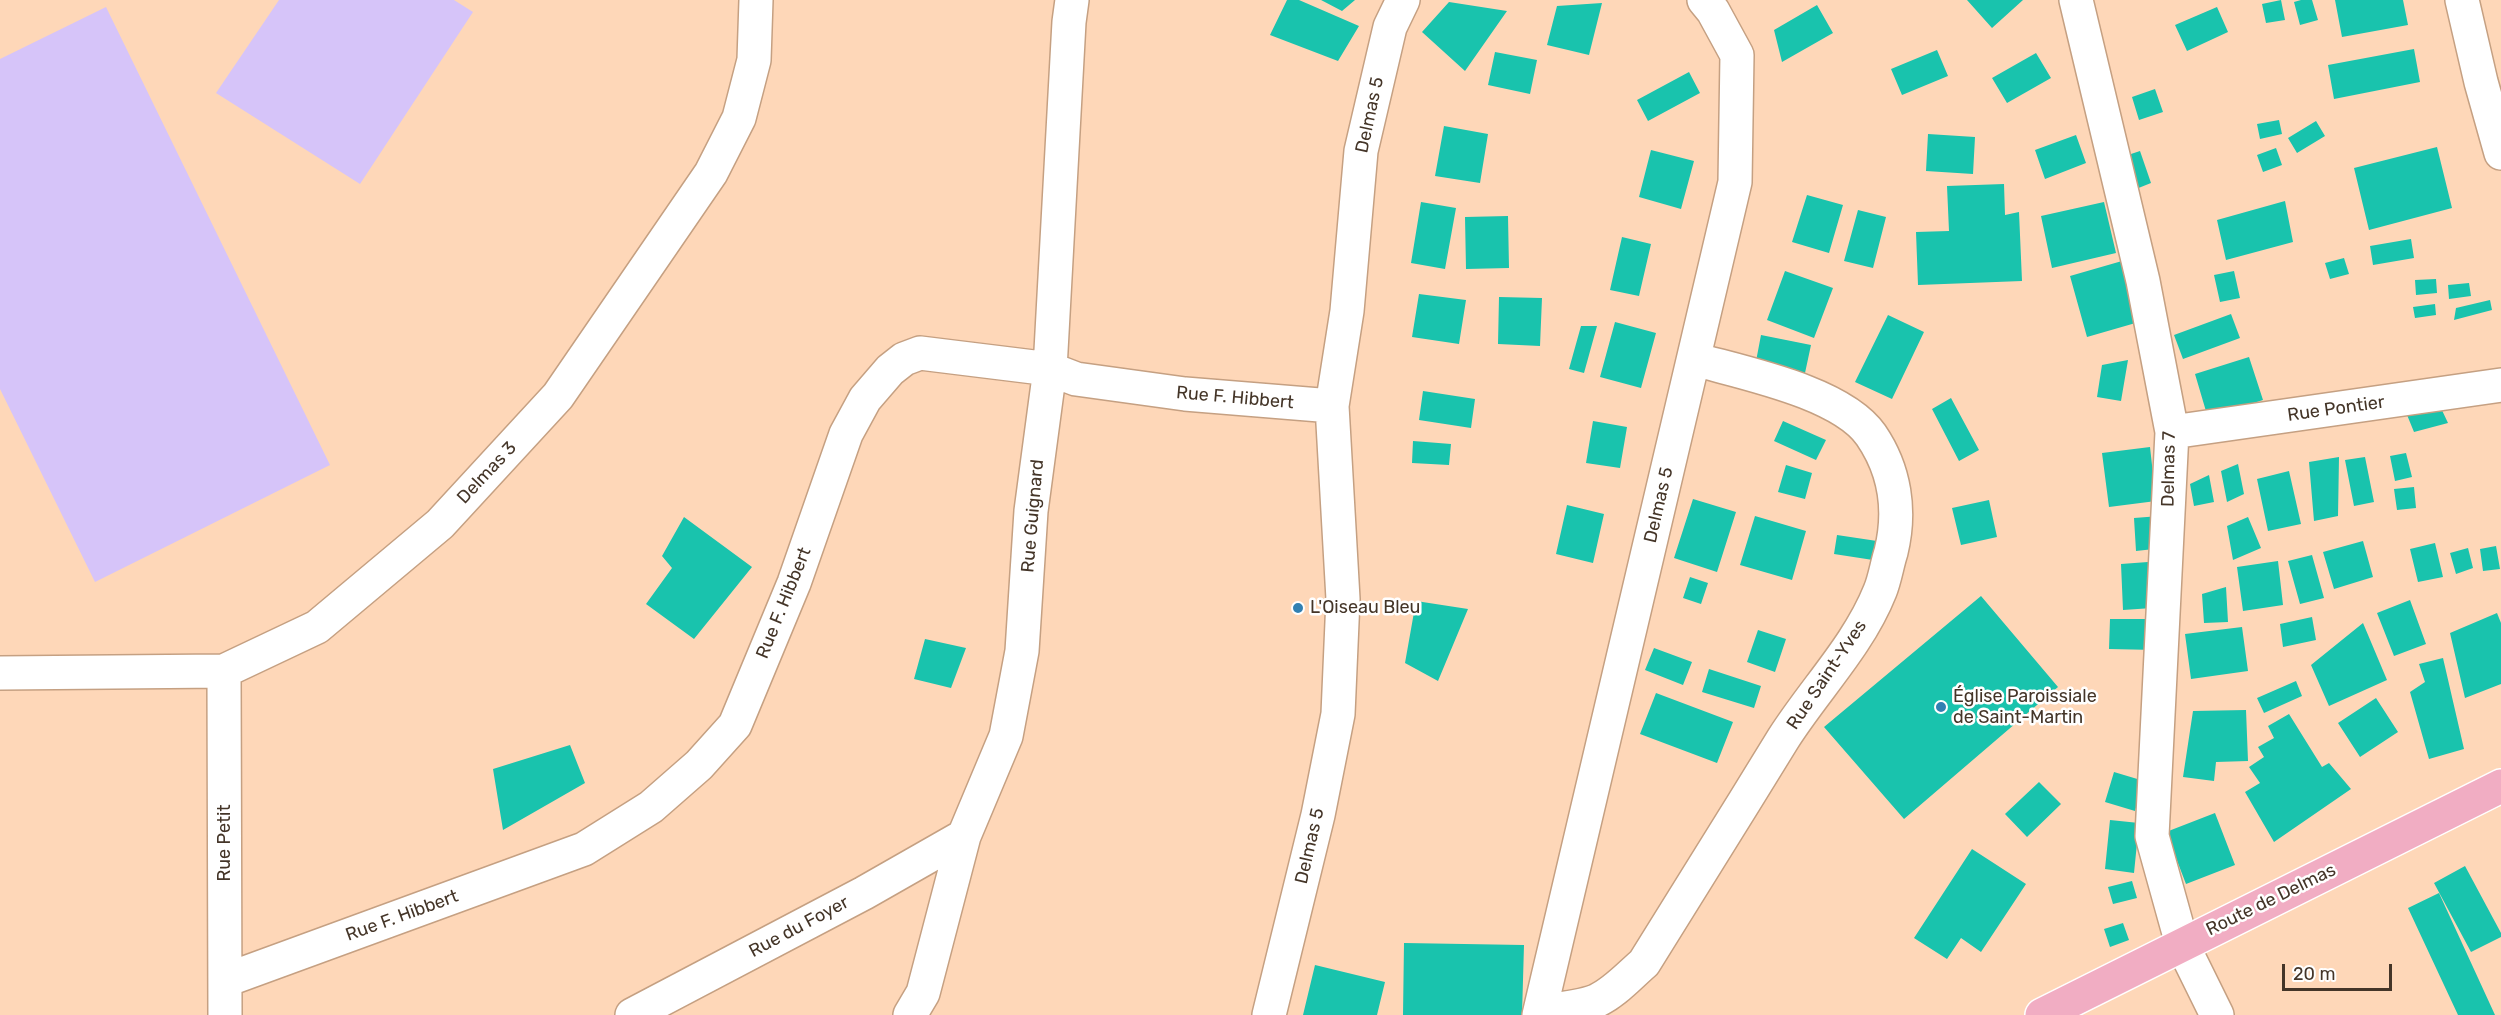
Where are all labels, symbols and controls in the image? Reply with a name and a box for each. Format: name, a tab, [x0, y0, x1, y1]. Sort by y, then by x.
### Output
street label: Delmas 5	[1351, 75, 1389, 155]
street label: Rue F. Hibbert	[1175, 382, 1295, 414]
street label: Rue Pontier	[2286, 391, 2386, 427]
street label: Delmas 7	[2158, 431, 2180, 507]
street label: Delmas 3	[453, 437, 521, 509]
street label: Rue Guignard	[1017, 459, 1049, 573]
street label: Delmas 5	[1640, 465, 1678, 545]
street label: Rue F. Hibbert	[752, 544, 816, 662]
place label: L'Oiseau Bleu	[1310, 597, 1420, 619]
marker: L'Oiseau Bleu	[1291, 601, 1305, 615]
street label: Rue Saint-Yves	[1782, 616, 1872, 734]
place label: Église Paroissiale de Saint-Martin	[1953, 686, 2097, 728]
marker: Église Paroissiale de Saint-Martin	[1934, 700, 1948, 714]
street label: Rue Petit	[214, 804, 236, 882]
street label: Delmas 5	[1291, 806, 1329, 886]
street label: Route de Delmas	[2203, 859, 2339, 941]
street label: Rue F. Hibbert	[343, 886, 461, 946]
street label: Rue du Foyer	[745, 892, 853, 962]
scale bar	[2285, 952, 2394, 990]
text: 20 m	[2293, 963, 2335, 985]

